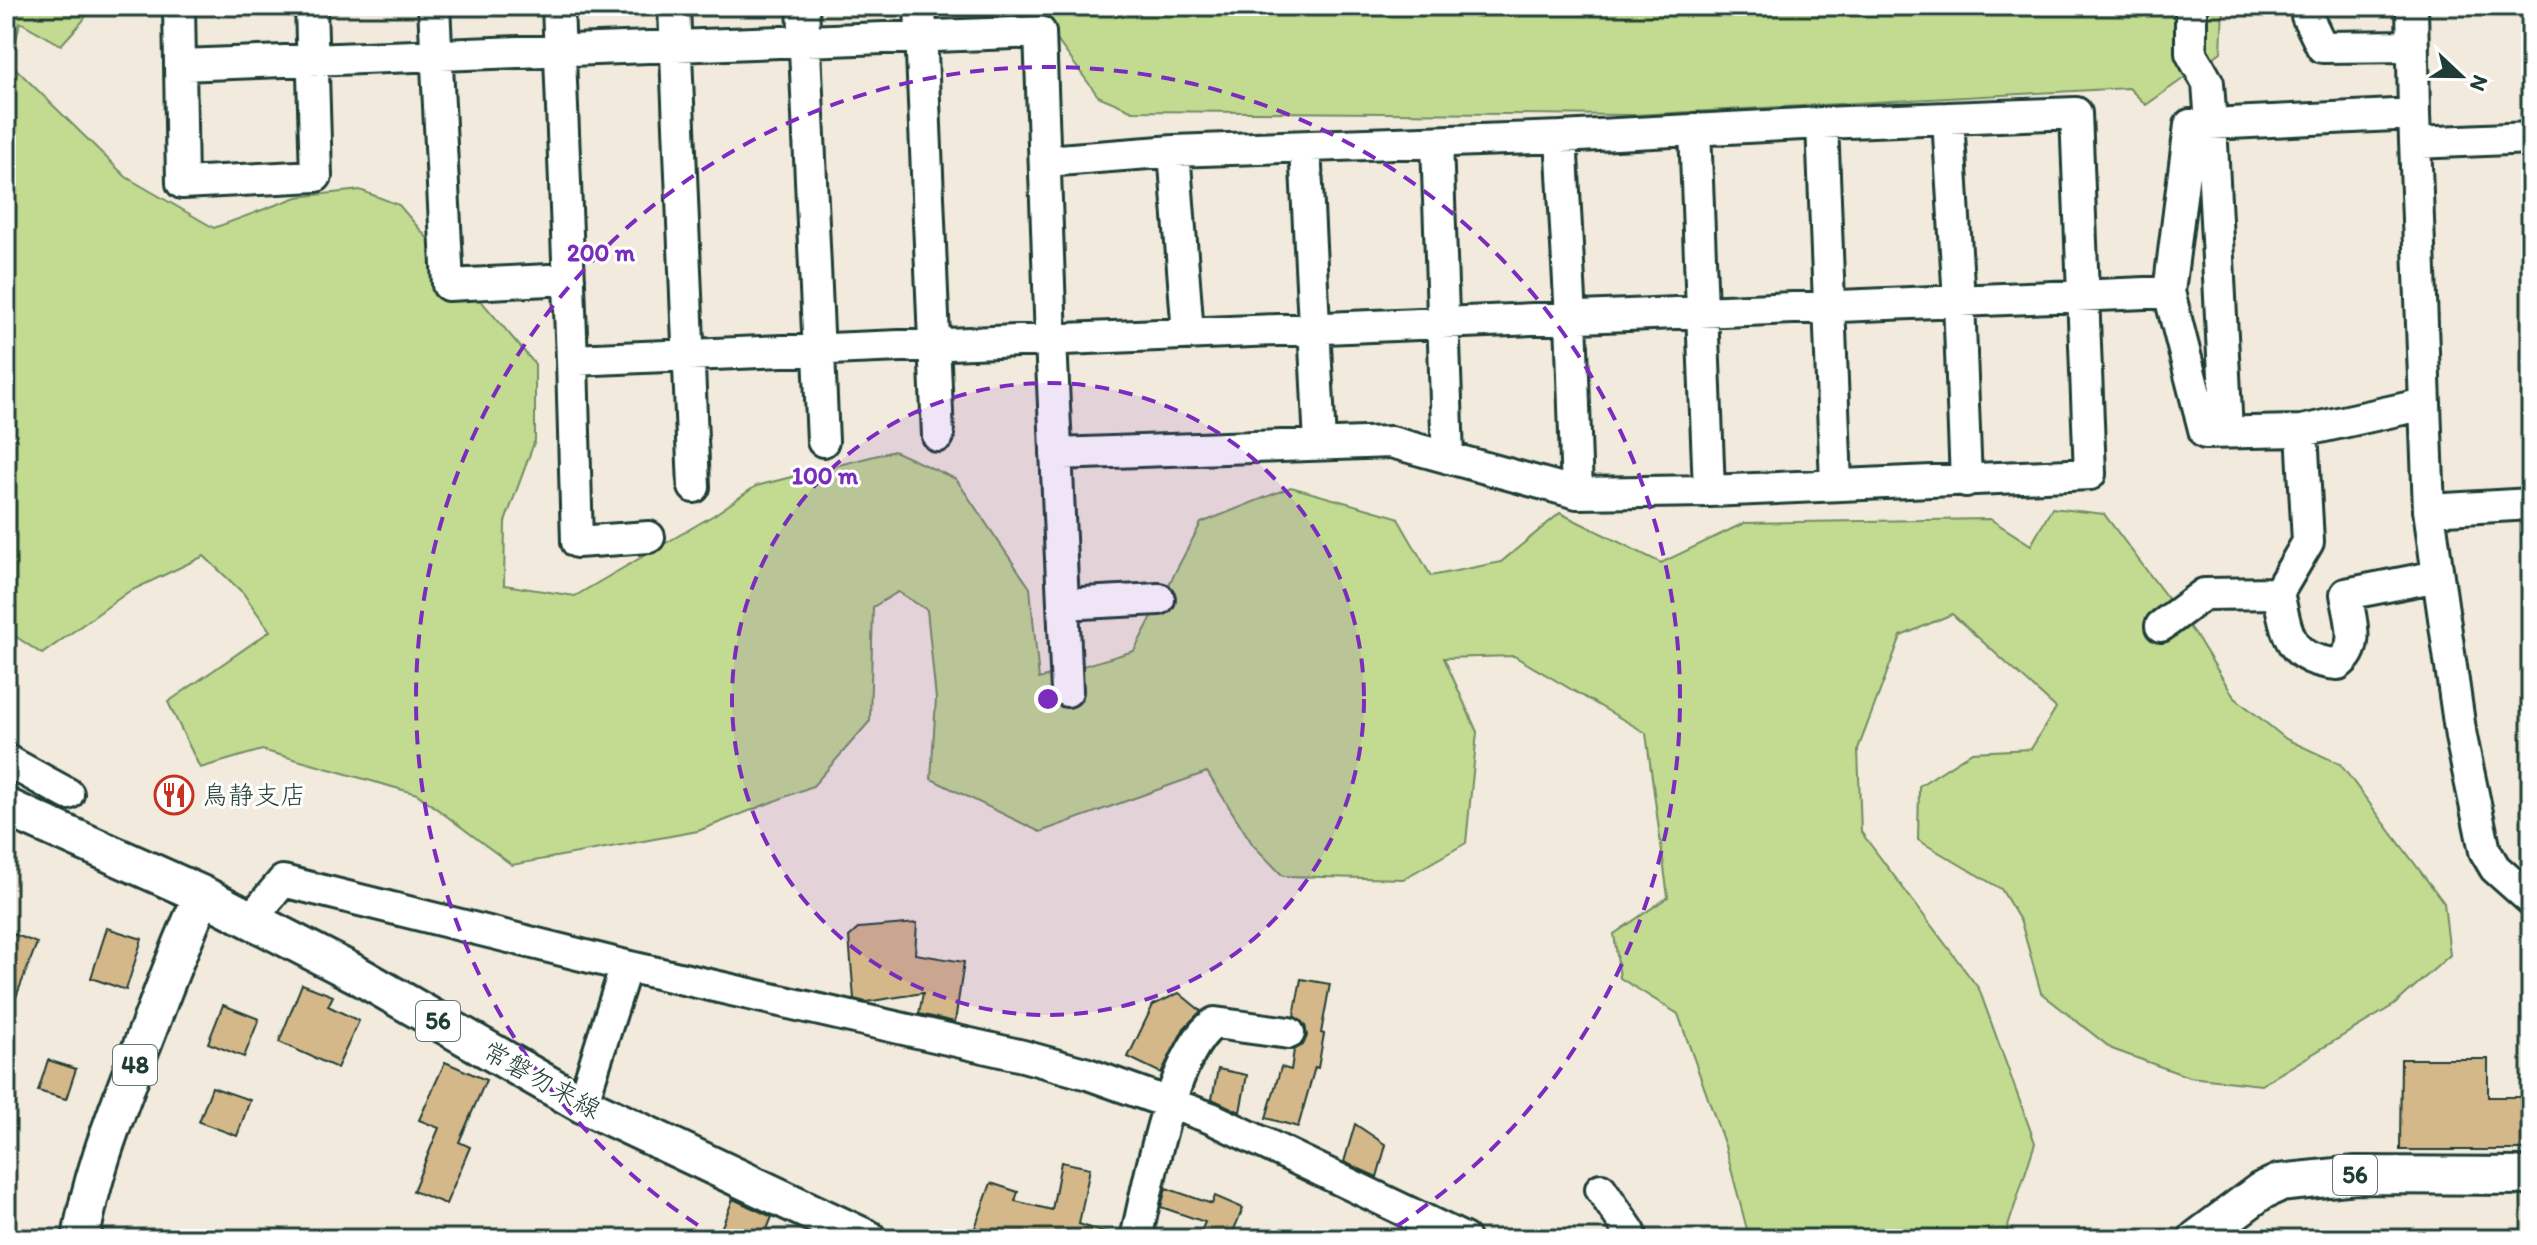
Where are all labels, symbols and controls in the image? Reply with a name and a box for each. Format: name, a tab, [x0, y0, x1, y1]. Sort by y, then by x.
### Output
north arrow	[2421, 36, 2501, 116]
text: N	[2464, 71, 2494, 95]
text: 200 m	[567, 238, 636, 267]
text: 100 m	[792, 461, 859, 490]
centre of rings	[1034, 685, 1062, 713]
restaurant icon: 鳥静支店	[153, 774, 195, 816]
place label: 鳥静支店	[202, 779, 306, 811]
road number: 56	[416, 1001, 460, 1041]
street label: 常磐勿来線	[477, 1034, 607, 1126]
road number: 48	[113, 1045, 157, 1085]
road number: 56	[2333, 1155, 2377, 1195]

